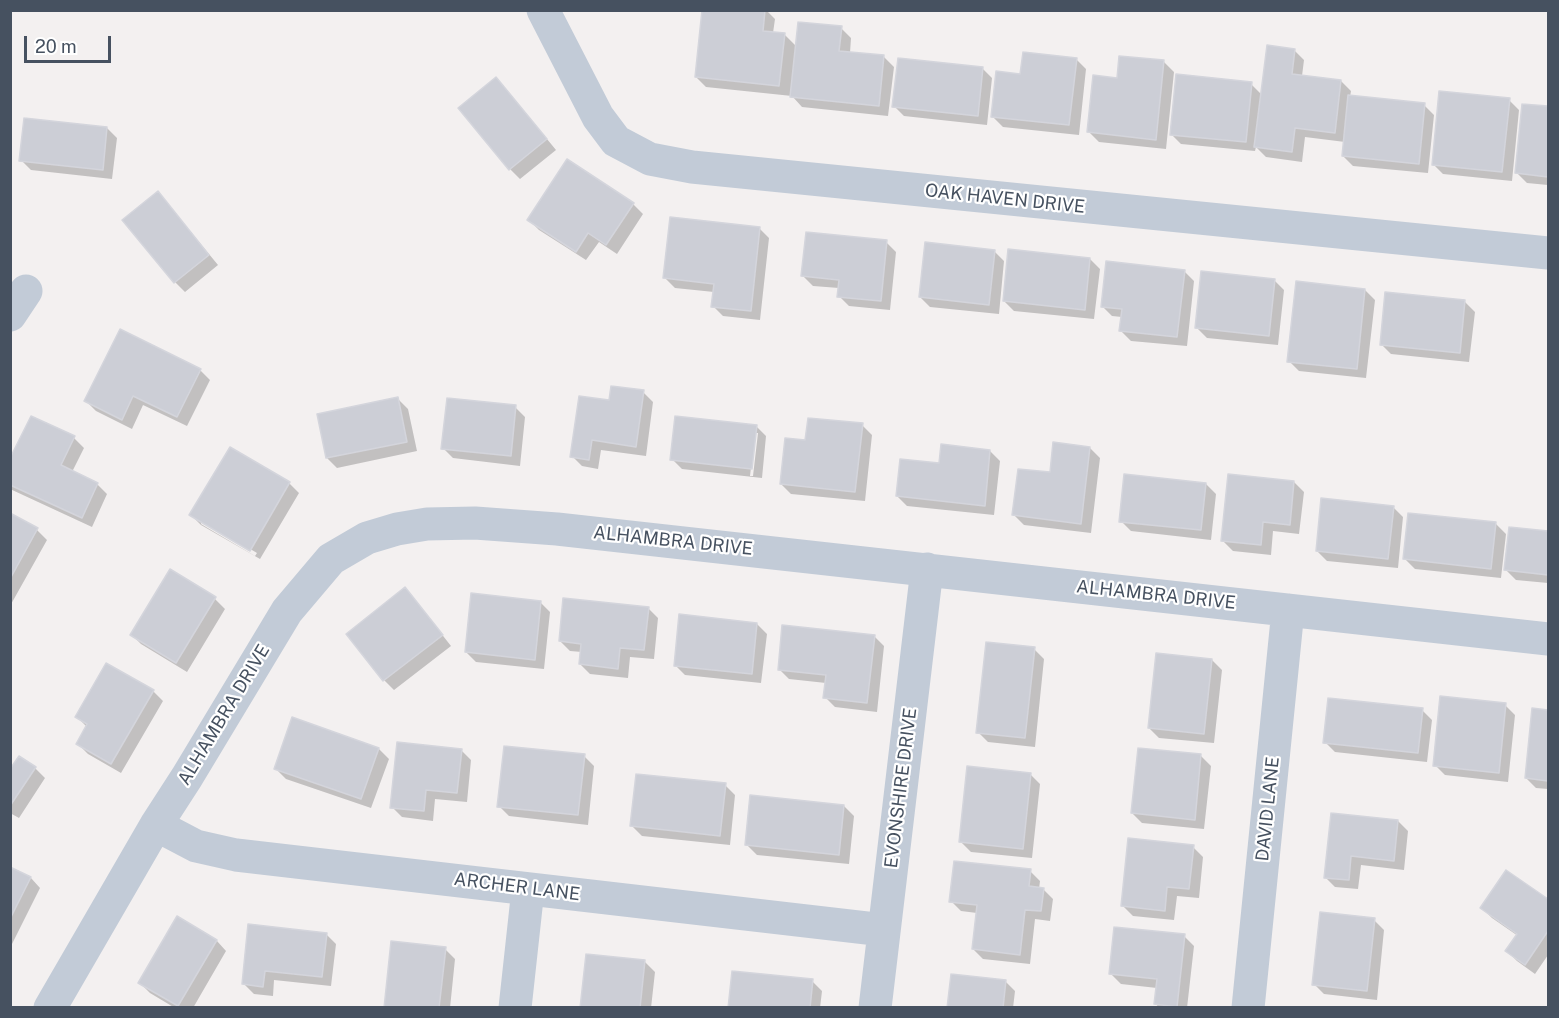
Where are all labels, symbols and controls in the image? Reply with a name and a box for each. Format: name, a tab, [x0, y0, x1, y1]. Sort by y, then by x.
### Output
scale bar	[27, 24, 114, 62]
text: 20 m	[35, 36, 77, 57]
street label: OAK HAVEN DRIVE	[924, 180, 1086, 218]
street label: ALHAMBRA DRIVE	[592, 522, 754, 560]
street label: ALHAMBRA DRIVE	[1075, 576, 1237, 614]
street label: ALHAMBRA DRIVE	[173, 641, 275, 789]
street label: EVONSHIRE DRIVE	[880, 707, 922, 869]
street label: DAVID LANE	[1252, 756, 1284, 862]
street label: ARCHER LANE	[453, 869, 581, 905]

